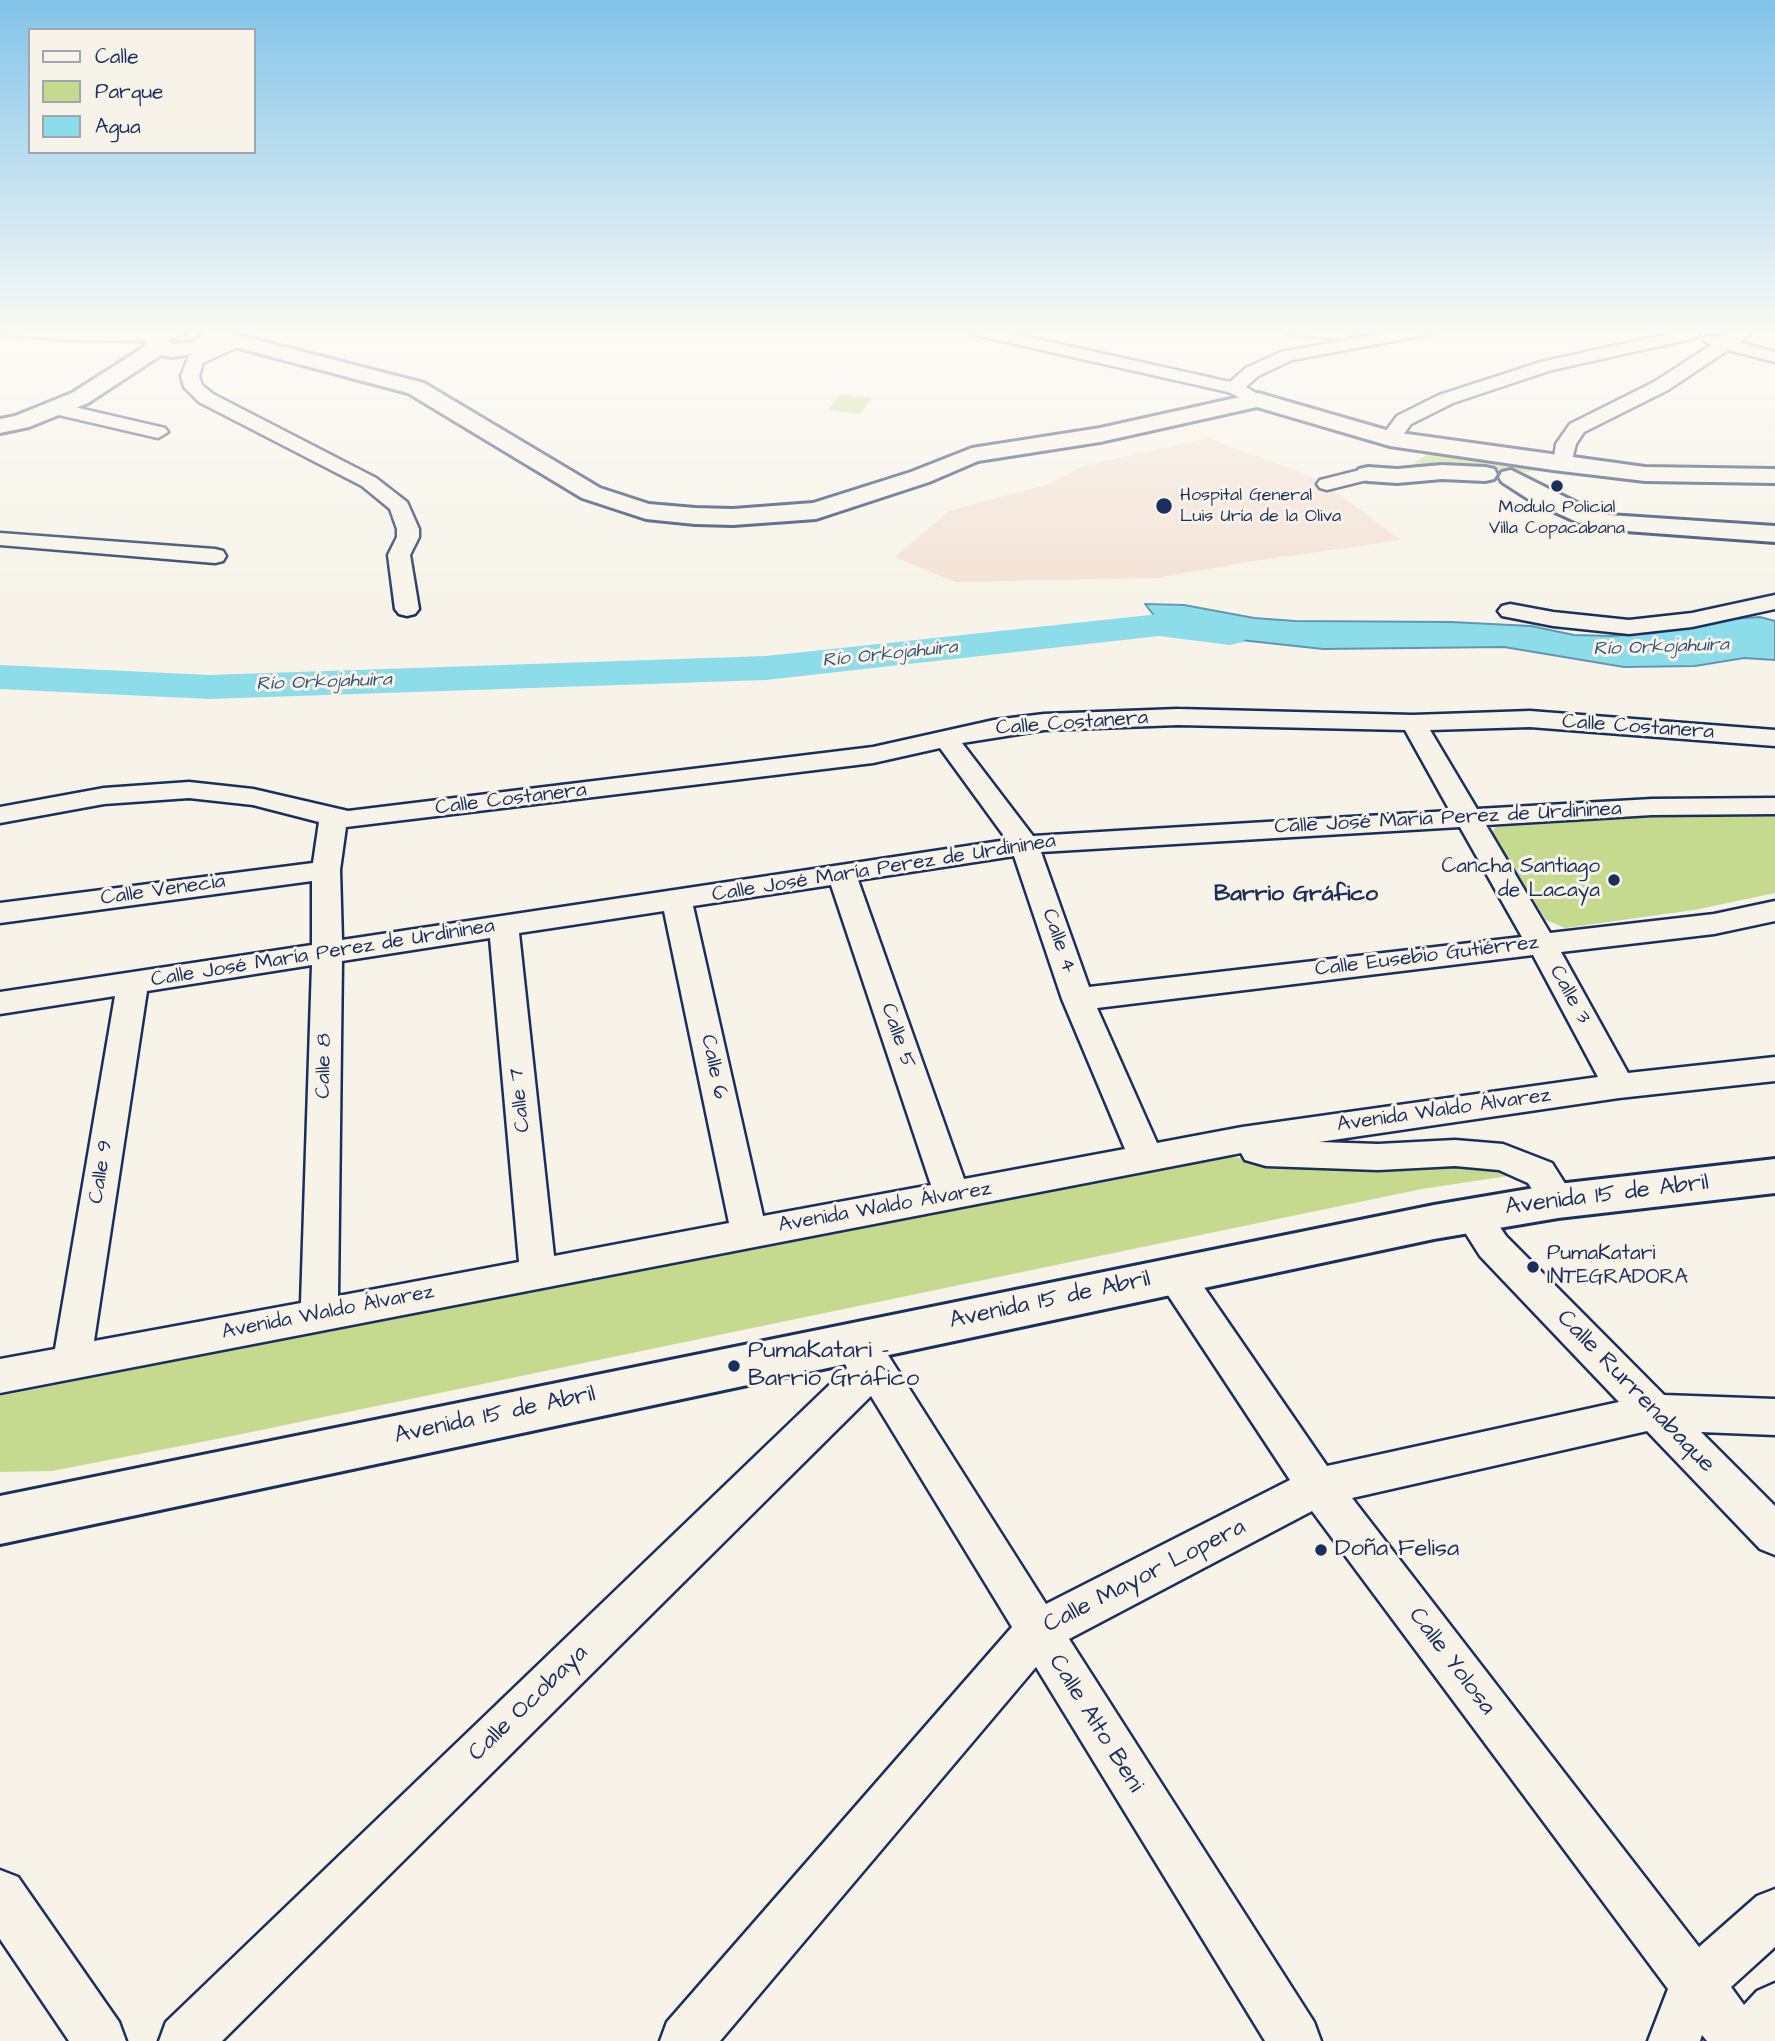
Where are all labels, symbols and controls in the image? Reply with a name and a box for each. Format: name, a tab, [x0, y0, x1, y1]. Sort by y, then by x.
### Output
legend	[28, 28, 256, 154]
text: Calle	[95, 42, 139, 71]
text: Parque	[95, 77, 163, 106]
text: Agua	[95, 112, 141, 141]
marker: Modulo Policial Villa Copacabana	[1549, 478, 1565, 494]
place label: Hospital General Luis Uría de la Oliva	[1180, 485, 1341, 528]
marker: Hospital General Luis Uría de la Oliva	[1154, 496, 1174, 516]
place label: Modulo Policial Villa Copacabana	[1489, 497, 1625, 540]
water label: Río Orkojahuira	[1593, 634, 1729, 662]
water label: Río Orkojahuira	[821, 637, 959, 673]
water label: Río Orkojahuira	[256, 669, 392, 697]
street label: Calle Costanera	[995, 706, 1149, 742]
street label: Calle Costanera	[1561, 710, 1715, 746]
street label: Calle Costanera	[434, 778, 588, 822]
street label: Calle José María Perez de Urdininea	[1274, 797, 1622, 841]
street label: Calle José María Perez de Urdininea	[710, 829, 1058, 909]
place label: Cancha Santiago de Lacaya	[1441, 855, 1600, 905]
street label: Calle Venecia	[99, 870, 227, 912]
marker: Cancha Santiago de Lacaya	[1606, 872, 1622, 888]
district label: Barrio Gráfico	[1214, 881, 1378, 909]
street label: Calle 4	[1035, 906, 1081, 976]
street label: Calle José María Perez de Urdininea	[149, 914, 497, 994]
street label: Calle Eusebio Gutiérrez	[1314, 931, 1540, 983]
street label: Calle 3	[1543, 962, 1595, 1028]
street label: Calle 5	[874, 1000, 920, 1072]
street label: Calle 8	[312, 1033, 338, 1099]
street label: Calle 6	[694, 1033, 732, 1101]
street label: Calle 7	[505, 1066, 537, 1134]
street label: Avenida Waldo Álvarez	[1335, 1084, 1553, 1138]
street label: Calle 9	[85, 1138, 119, 1206]
street label: Avenida 15 de Abril	[1504, 1169, 1710, 1223]
street label: Avenida Waldo Álvarez	[777, 1177, 993, 1239]
place label: PumaKatari INTEGRADORA	[1547, 1242, 1688, 1292]
marker: PumaKatari INTEGRADORA	[1525, 1259, 1541, 1275]
street label: Avenida 15 de Abril	[947, 1266, 1153, 1336]
street label: Avenida Waldo Álvarez	[220, 1280, 436, 1346]
street label: Calle Rurrenabaque	[1550, 1304, 1720, 1480]
place label: PumaKatari - Barrio Gráfico	[748, 1338, 919, 1394]
marker: PumaKatari - Barrio Gráfico	[726, 1358, 742, 1374]
street label: Avenida 15 de Abril	[392, 1381, 598, 1451]
street label: Calle Mayor Lopera	[1039, 1514, 1251, 1640]
place label: Doña Felisa	[1335, 1536, 1459, 1564]
marker: Doña Felisa	[1313, 1542, 1329, 1558]
street label: Calle Yolosa	[1401, 1603, 1501, 1721]
street label: Calle Ocobaya	[463, 1640, 595, 1768]
street label: Calle Alto Beni	[1041, 1650, 1149, 1798]

